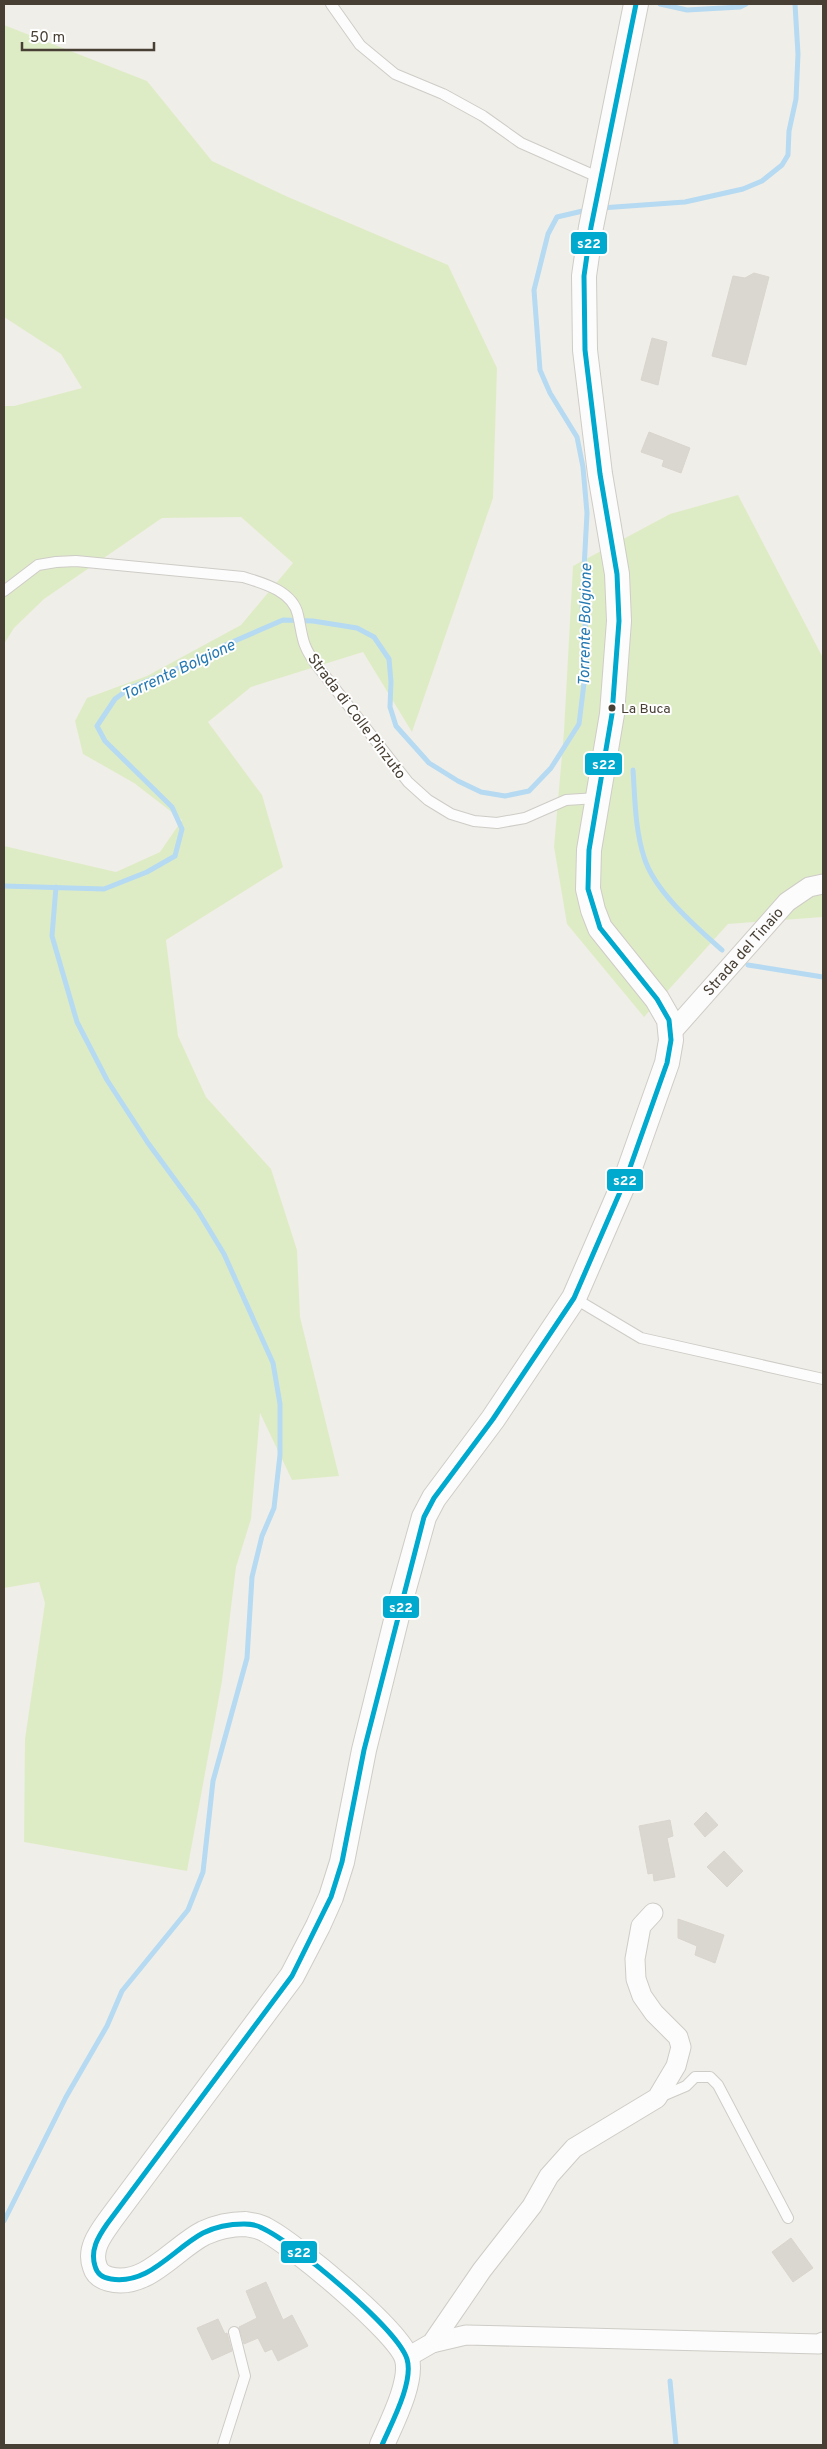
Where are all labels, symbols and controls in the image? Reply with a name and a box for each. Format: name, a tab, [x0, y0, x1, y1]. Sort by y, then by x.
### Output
scale bar	[22, 20, 155, 52]
text: 50 m	[30, 29, 65, 48]
line badge: s22	[570, 231, 608, 255]
text: s22	[577, 236, 601, 253]
water label: Torrente Bolgione	[575, 563, 597, 686]
water label: Torrente Bolgione	[119, 636, 239, 706]
street label: Strada di Colle Pinzuto	[302, 650, 409, 783]
place label: La Buca	[621, 701, 671, 718]
marker: La Buca	[607, 703, 617, 713]
line badge: s22	[584, 752, 623, 776]
text: s22	[592, 757, 616, 774]
street label: Strada del Tinaio	[700, 904, 789, 1001]
line badge: s22	[606, 1168, 644, 1192]
text: s22	[613, 1173, 637, 1190]
line badge: s22	[382, 1595, 420, 1619]
text: s22	[389, 1600, 413, 1617]
line badge: s22	[280, 2240, 318, 2264]
text: s22	[287, 2245, 311, 2262]

